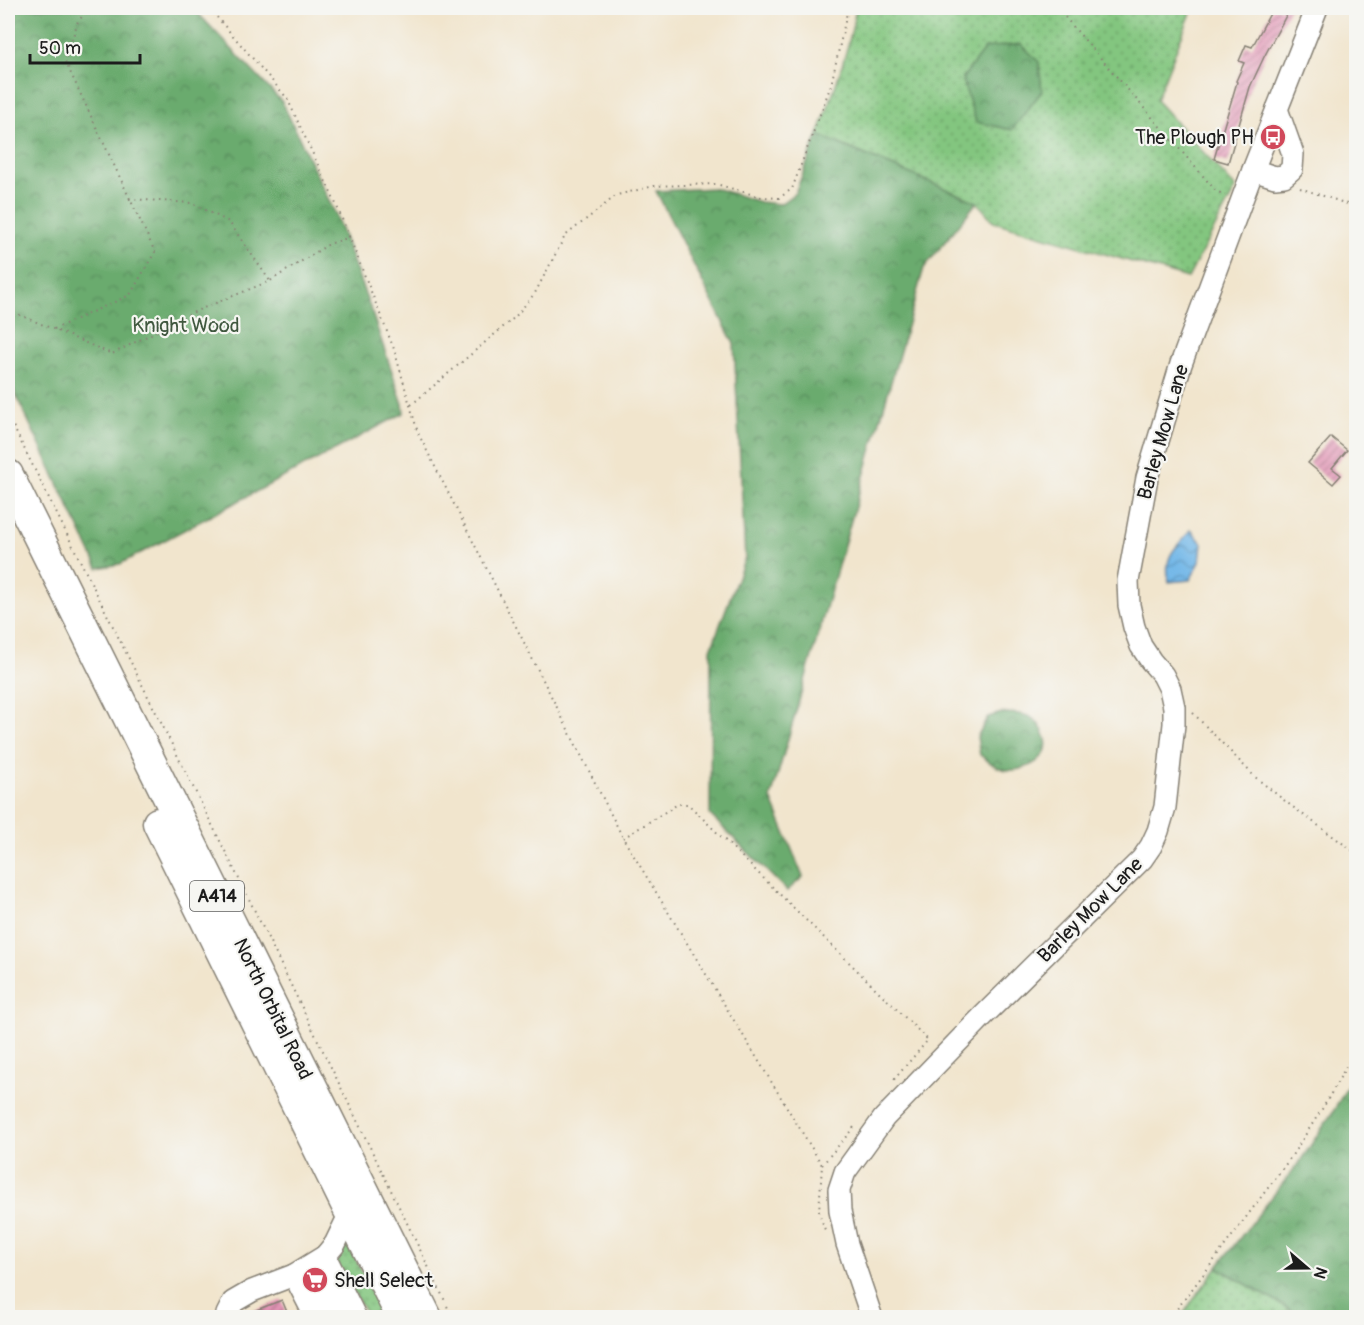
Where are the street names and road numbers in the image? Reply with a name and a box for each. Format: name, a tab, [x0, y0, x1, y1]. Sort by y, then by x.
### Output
street label: Barley Mow Lane	[1132, 362, 1194, 502]
street label: Barley Mow Lane	[1032, 852, 1148, 968]
road number: A414	[190, 881, 244, 911]
street label: North Orbital Road	[228, 934, 318, 1084]

